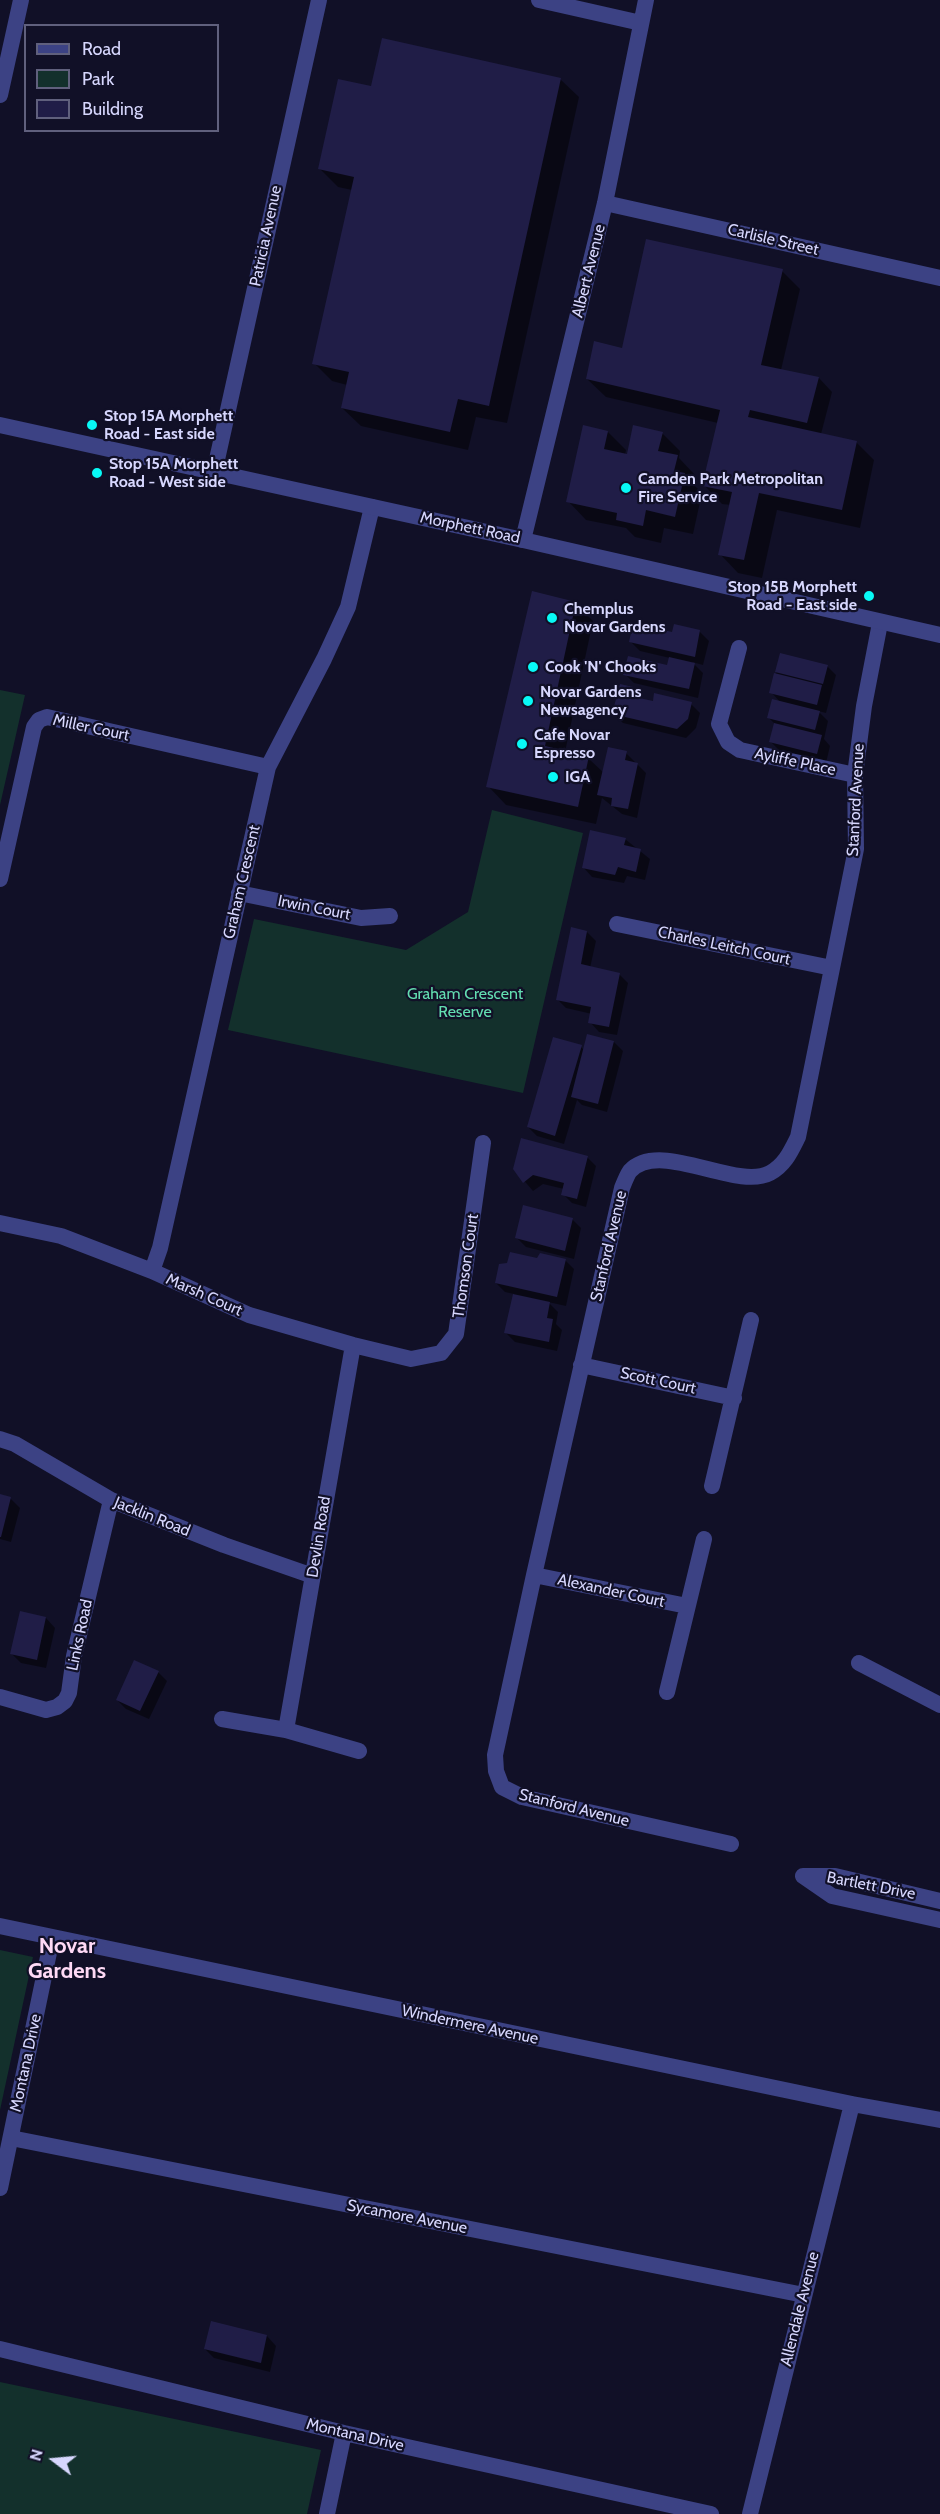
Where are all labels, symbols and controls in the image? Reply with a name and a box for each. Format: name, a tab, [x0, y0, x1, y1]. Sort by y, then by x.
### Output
legend	[24, 24, 219, 132]
text: Road	[82, 38, 121, 60]
text: Park	[82, 68, 114, 90]
text: Building	[82, 98, 143, 120]
street label: Patricia Avenue	[246, 184, 286, 288]
street label: Carlisle Street	[726, 220, 820, 260]
street label: Albert Avenue	[568, 222, 610, 320]
place label: Stop 15A Morphett Road - East side	[104, 406, 233, 444]
marker: Stop 15A Morphett Road - East side	[85, 418, 99, 432]
place label: Stop 15A Morphett Road - West side	[109, 454, 238, 492]
marker: Stop 15A Morphett Road - West side	[90, 466, 104, 480]
place label: Camden Park Metropolitan Fire Service	[638, 469, 823, 507]
marker: Camden Park Metropolitan Fire Service	[619, 481, 633, 495]
street label: Morphett Road	[418, 508, 522, 548]
place label: Stop 15B Morphett Road - East side	[728, 577, 857, 615]
marker: Stop 15B Morphett Road - East side	[862, 589, 876, 603]
place label: Chemplus Novar Gardens	[564, 599, 665, 637]
marker: Chemplus Novar Gardens	[545, 611, 559, 625]
place label: Cook 'N' Chooks	[545, 657, 656, 677]
marker: Cook 'N' Chooks	[526, 660, 540, 674]
place label: Novar Gardens Newsagency	[540, 682, 641, 720]
marker: Novar Gardens Newsagency	[521, 694, 535, 708]
street label: Miller Court	[51, 711, 131, 745]
place label: Cafe Novar Espresso	[534, 725, 610, 763]
marker: Cafe Novar Espresso	[515, 737, 529, 751]
street label: Stanford Avenue	[843, 743, 869, 857]
street label: Ayliffe Place	[753, 744, 837, 780]
place label: IGA	[565, 767, 590, 787]
marker: IGA	[546, 770, 560, 784]
street label: Graham Crescent	[220, 823, 264, 941]
street label: Irwin Court	[276, 892, 352, 924]
street label: Charles Leitch Court	[656, 923, 792, 969]
park label: Graham Crescent Reserve	[407, 984, 523, 1022]
street label: Stanford Avenue	[587, 1189, 631, 1303]
street label: Thomson Court	[449, 1213, 483, 1319]
street label: Marsh Court	[163, 1270, 245, 1320]
street label: Scott Court	[618, 1364, 698, 1398]
street label: Jacklin Road	[111, 1493, 193, 1541]
street label: Devlin Road	[303, 1495, 335, 1579]
street label: Alexander Court	[556, 1570, 666, 1612]
street label: Links Road	[63, 1598, 97, 1672]
street label: Stanford Avenue	[517, 1785, 631, 1831]
street label: Bartlett Drive	[825, 1868, 917, 1904]
district label: Novar Gardens	[28, 1934, 106, 1986]
street label: Windermere Avenue	[400, 2001, 540, 2049]
street label: Montana Drive	[6, 2012, 46, 2114]
street label: Sycamore Avenue	[345, 2196, 469, 2238]
street label: Allendale Avenue	[777, 2250, 823, 2368]
street label: Montana Drive	[304, 2414, 406, 2456]
north arrow	[24, 2430, 84, 2490]
text: N	[26, 2447, 47, 2463]

